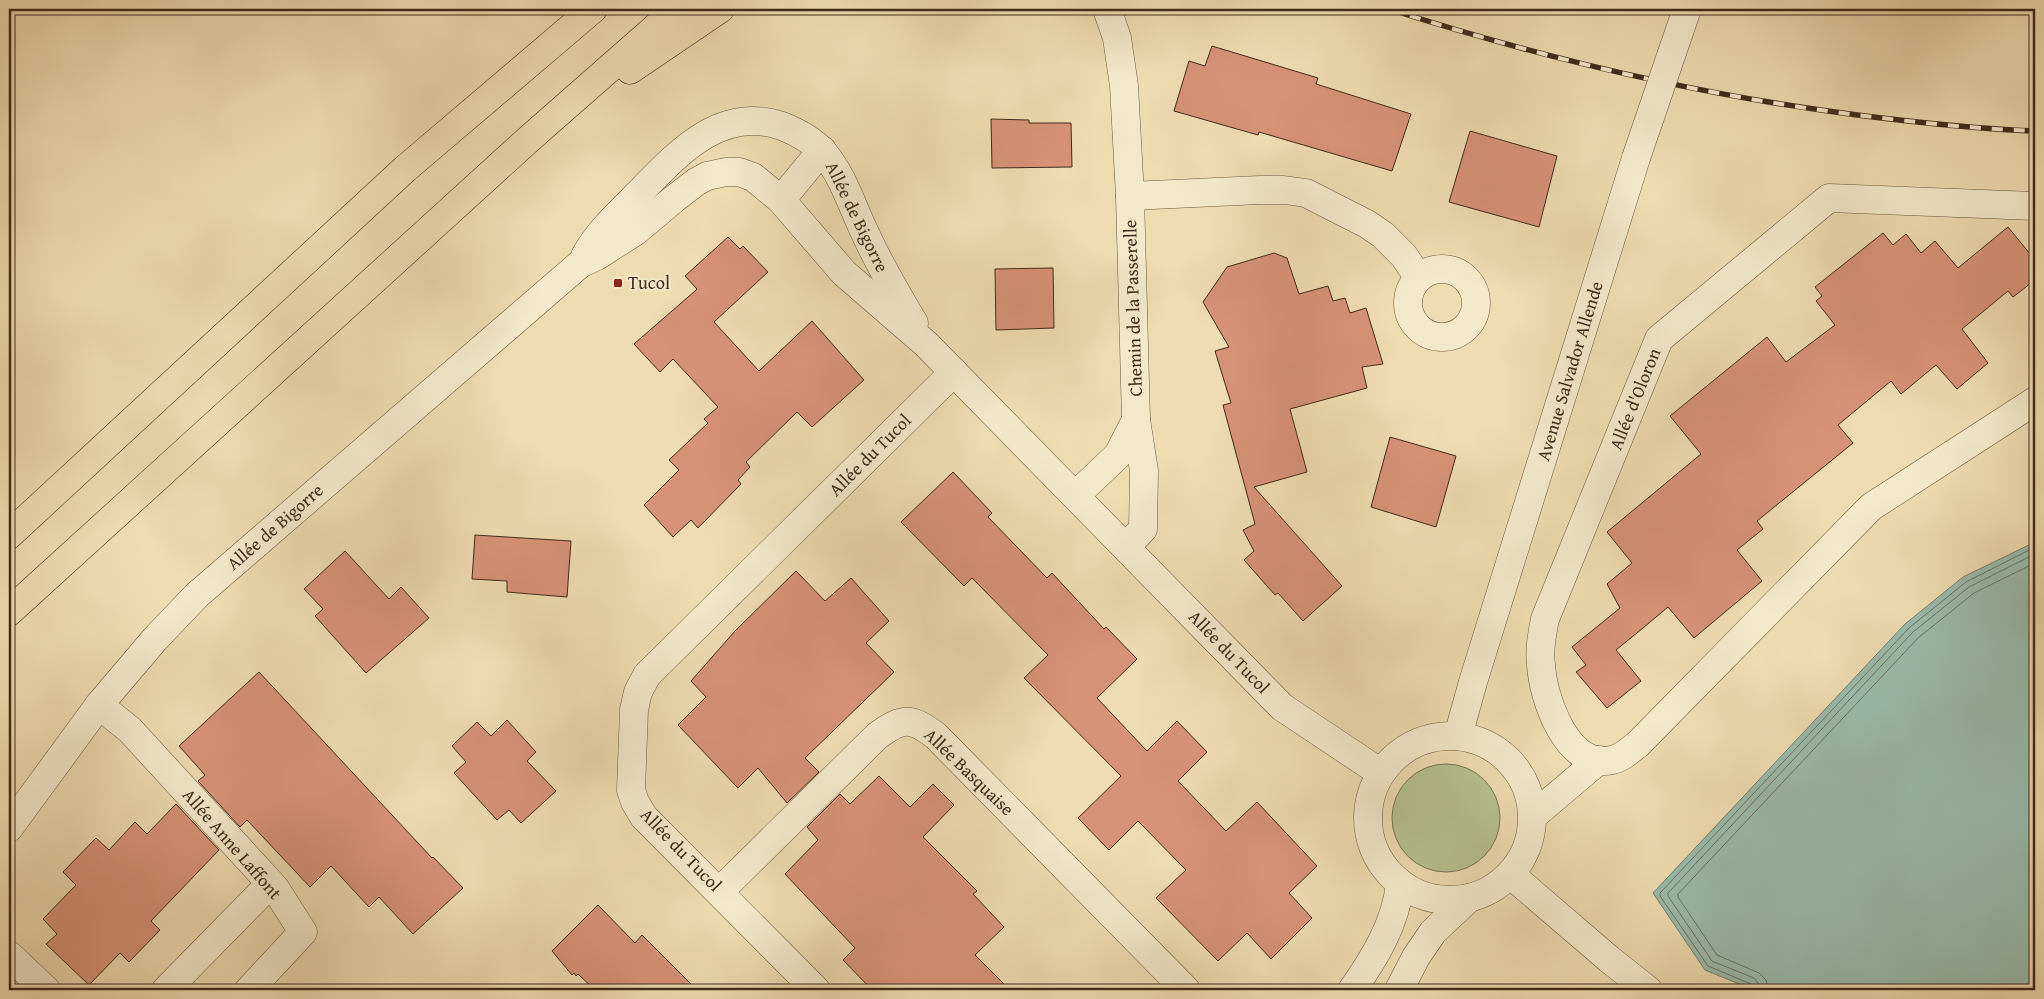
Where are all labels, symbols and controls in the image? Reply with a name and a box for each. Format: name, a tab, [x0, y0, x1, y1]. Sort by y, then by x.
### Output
street label: Allée de Bigorre	[819, 157, 896, 277]
street label: Chemin de la Passerelle	[1116, 219, 1149, 397]
place label: Tucol	[628, 269, 670, 296]
marker: Tucol	[612, 277, 624, 289]
street label: Avenue Salvador Allende	[1529, 278, 1610, 464]
street label: Allée d'Oloron	[1602, 344, 1667, 454]
street label: Allée du Tucol	[822, 407, 917, 502]
street label: Allée de Bigorre	[220, 477, 329, 576]
street label: Allée du Tucol	[1182, 604, 1276, 700]
street label: Allée Basquaise	[918, 722, 1020, 822]
street label: Allée Anne Laffont	[176, 782, 289, 906]
street label: Allée du Tucol	[634, 802, 728, 898]

